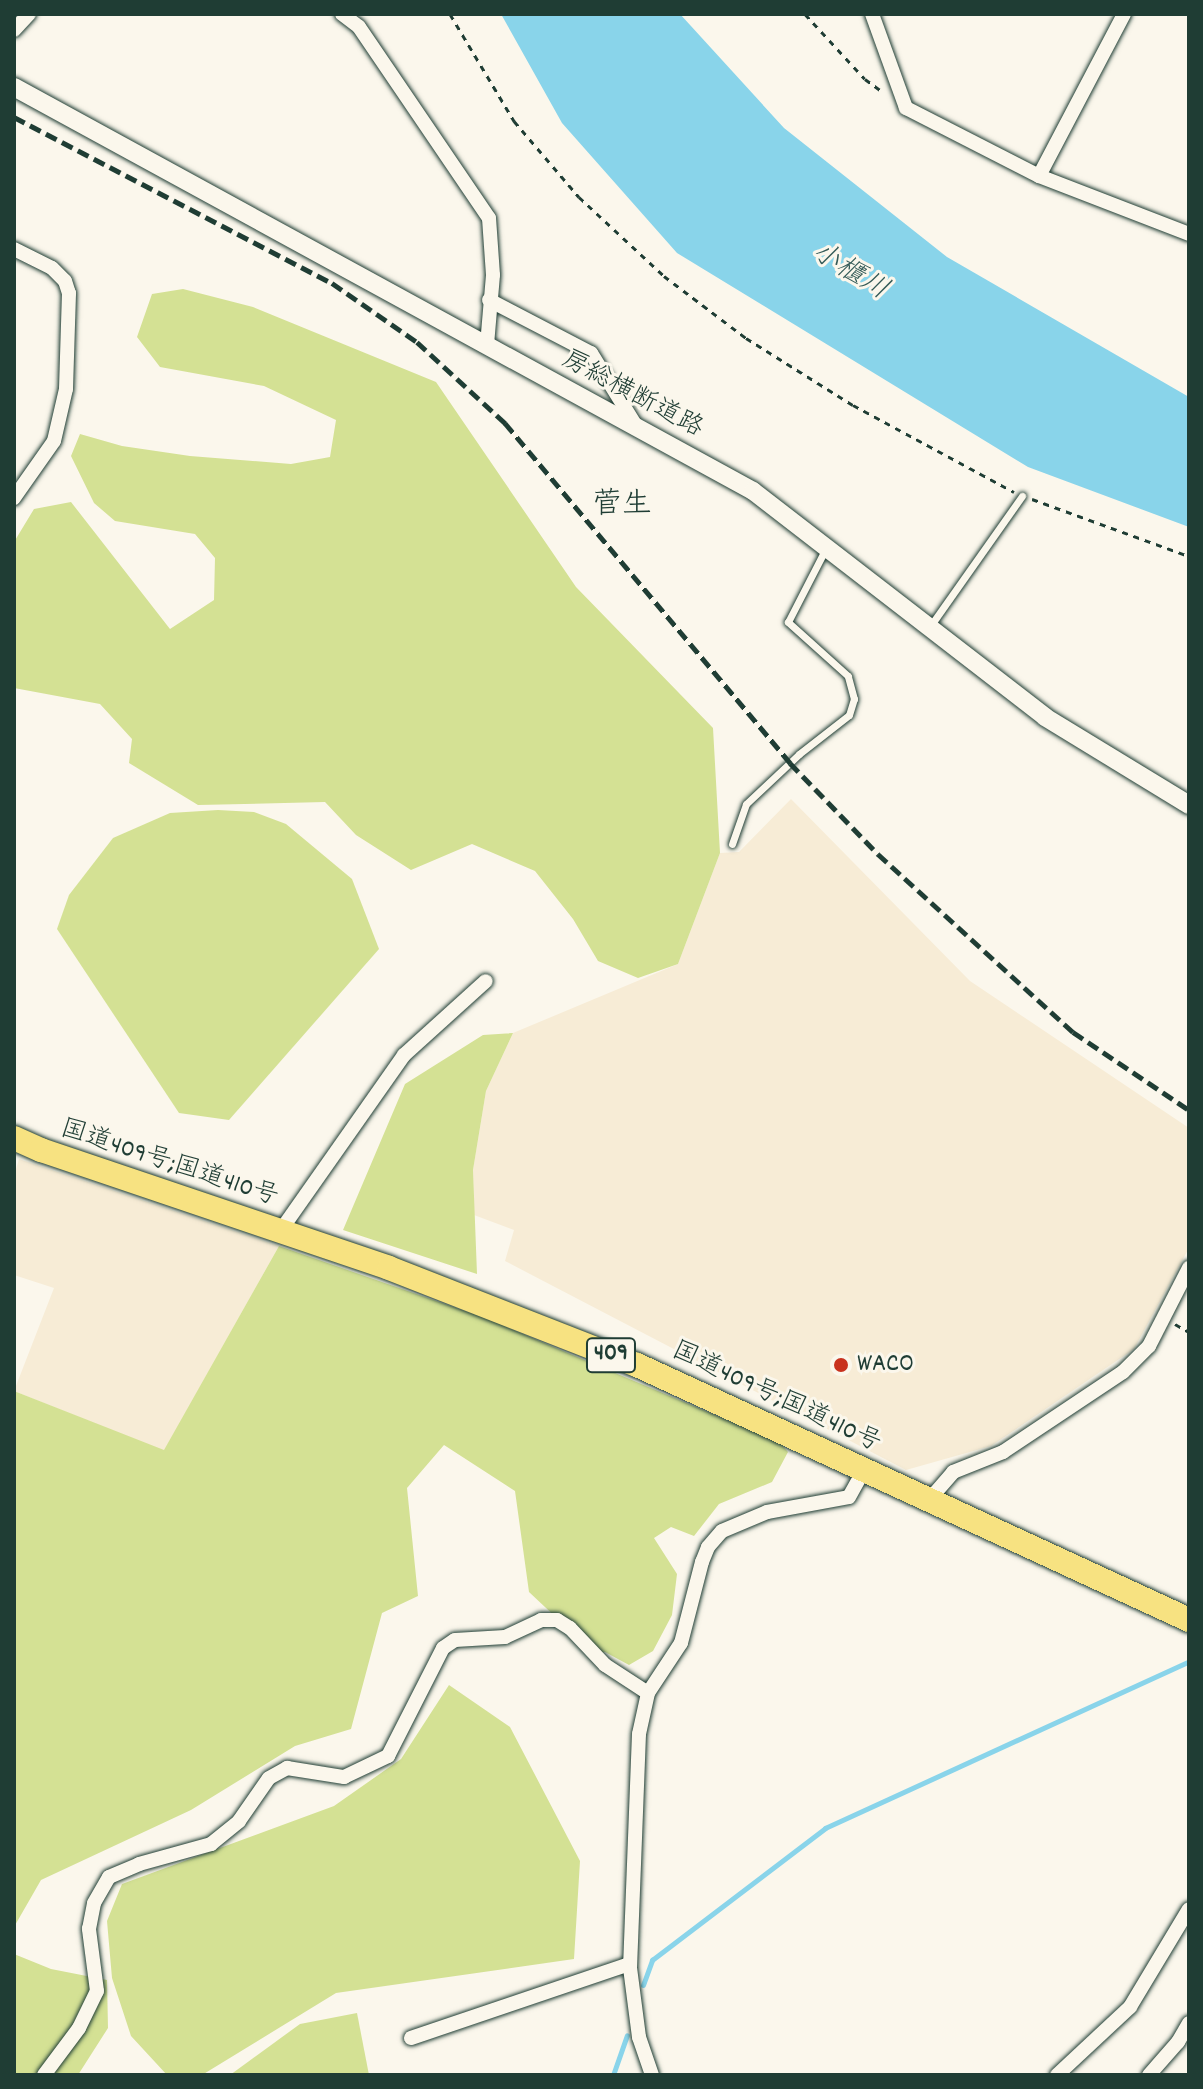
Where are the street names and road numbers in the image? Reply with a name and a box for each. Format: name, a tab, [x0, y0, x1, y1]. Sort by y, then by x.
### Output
street label: 房総横断道路	[556, 345, 708, 445]
street label: 国道409号;国道410号	[56, 1114, 282, 1214]
road number: 409	[585, 1335, 637, 1375]
street label: 国道409号;国道410号	[666, 1336, 886, 1460]

